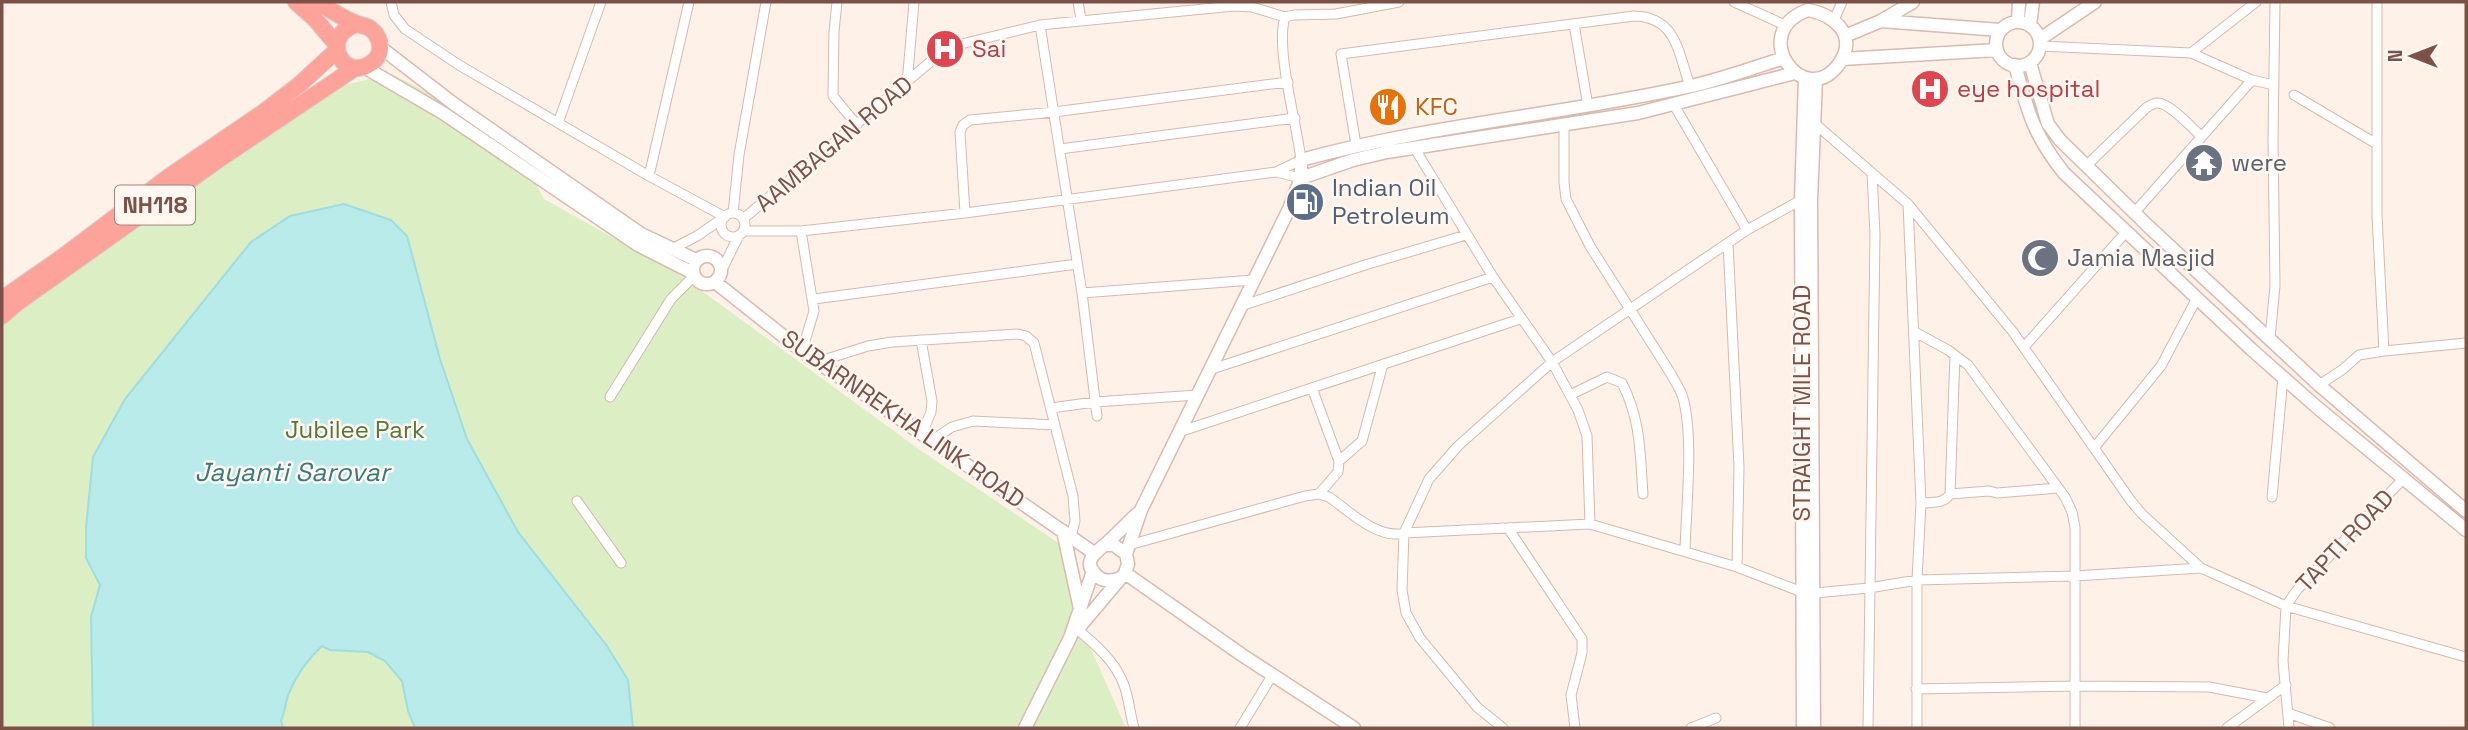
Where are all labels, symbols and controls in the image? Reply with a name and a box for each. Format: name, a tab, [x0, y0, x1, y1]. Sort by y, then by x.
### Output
north arrow	[2377, 21, 2447, 91]
hospital icon: Sai	[924, 28, 966, 70]
place label: Sai	[972, 33, 1006, 64]
text: N	[2383, 50, 2408, 62]
hospital icon: eye hospital	[1909, 68, 1951, 110]
street label: AAMBAGAN ROAD	[748, 69, 919, 219]
place label: eye hospital	[1957, 73, 2100, 104]
restaurant icon: KFC	[1367, 86, 1409, 128]
place label: KFC	[1415, 91, 1458, 122]
temple icon: were	[2183, 142, 2225, 184]
place label: were	[2231, 147, 2287, 178]
place label: Indian Oil Petroleum	[1332, 172, 1450, 231]
fuel station icon: Indian Oil Petroleum	[1284, 181, 1326, 223]
road number: NH118	[115, 186, 195, 224]
mosque icon: Jamia Masjid	[2019, 237, 2061, 279]
place label: Jamia Masjid	[2067, 242, 2215, 273]
street label: STRAIGHT MILE ROAD	[1786, 285, 1817, 521]
street label: SUBARNREKHA LINK ROAD	[775, 323, 1031, 515]
park label: Jubilee Park	[285, 414, 425, 445]
water label: Jayanti Sarovar	[195, 455, 393, 489]
street label: TAPTI ROAD	[2289, 483, 2400, 599]

